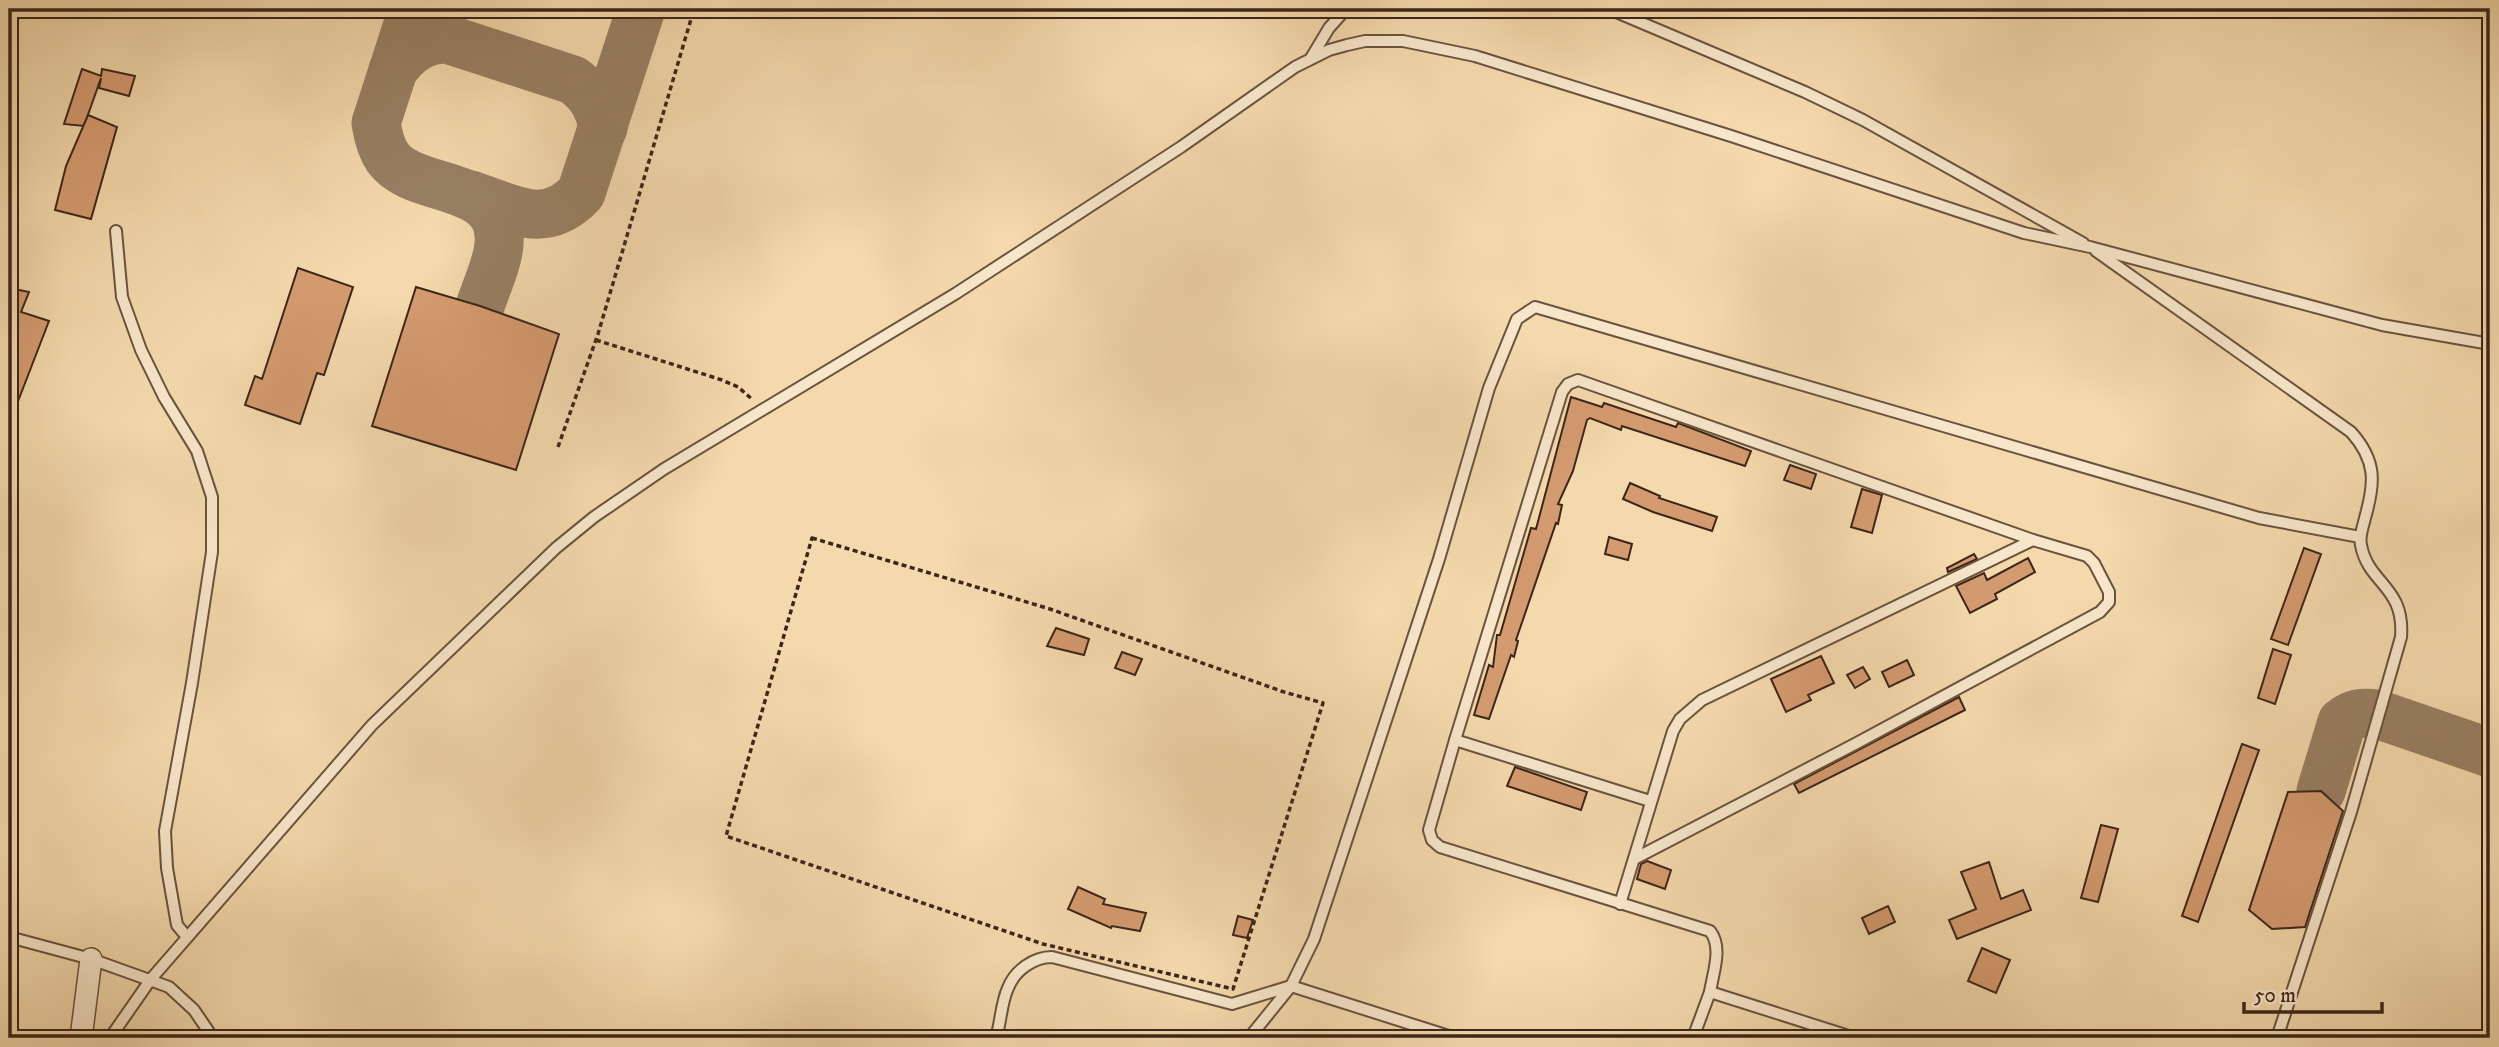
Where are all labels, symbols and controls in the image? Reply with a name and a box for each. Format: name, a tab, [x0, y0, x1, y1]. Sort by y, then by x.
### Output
scale bar	[2244, 970, 2382, 1014]
text: 50 m	[2254, 983, 2296, 1009]

